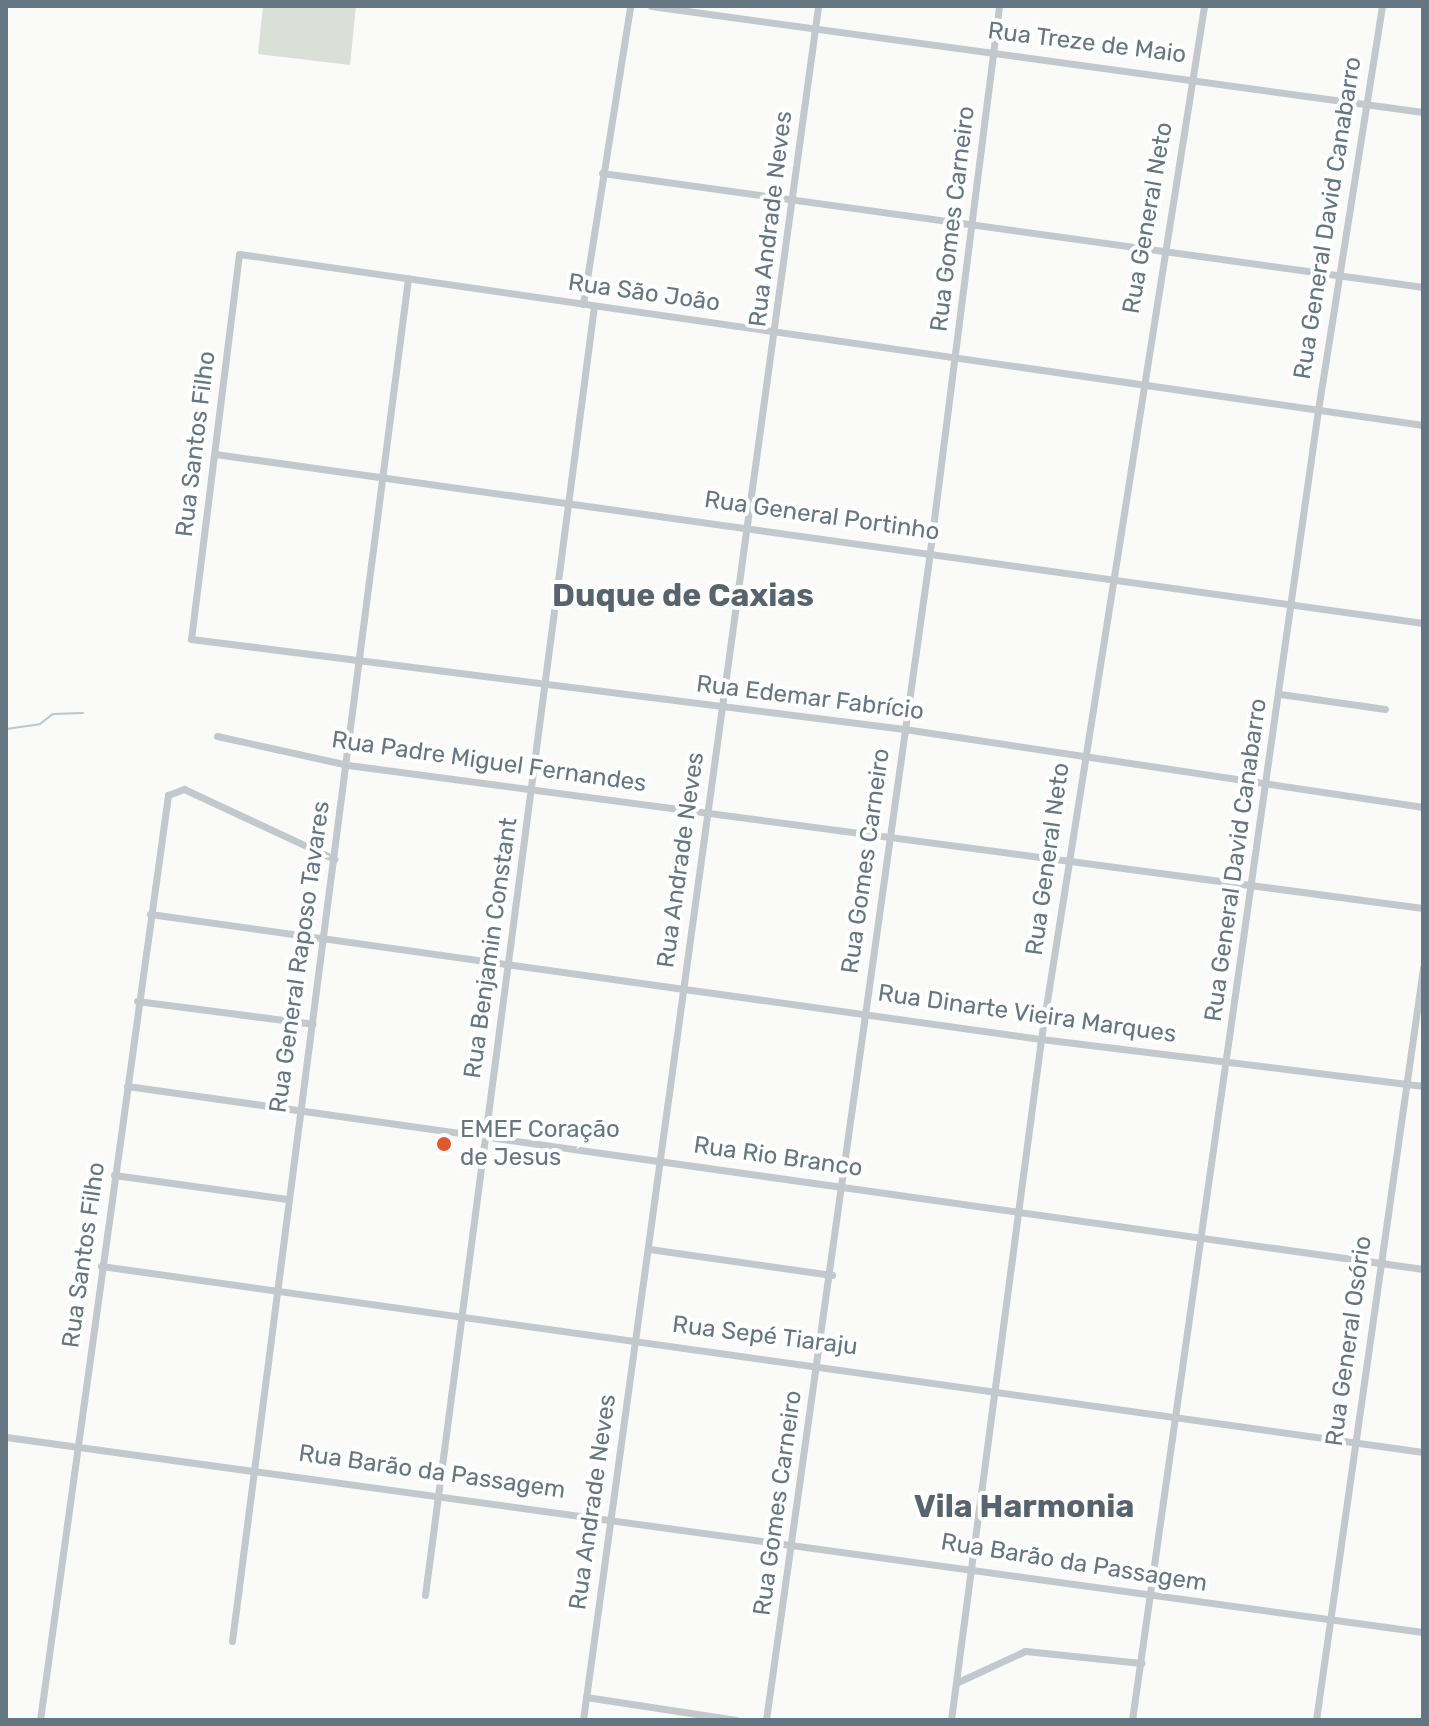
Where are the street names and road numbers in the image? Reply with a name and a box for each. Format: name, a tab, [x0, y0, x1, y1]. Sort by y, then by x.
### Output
street label: Rua Treze de Maio	[986, 16, 1188, 70]
street label: Rua General David Canabarro	[1288, 55, 1368, 381]
street label: Rua Gomes Carneiro	[925, 105, 981, 333]
street label: Rua Andrade Neves	[743, 109, 799, 329]
street label: Rua General Neto	[1117, 120, 1179, 316]
street label: Rua São João	[566, 268, 722, 318]
street label: Rua Santos Filho	[170, 349, 222, 539]
street label: Rua General Portinho	[703, 485, 941, 547]
street label: Rua Edemar Fabrício	[694, 670, 926, 726]
street label: Rua General David Canabarro	[1199, 697, 1273, 1023]
street label: Rua Padre Miguel Fernandes	[330, 726, 648, 798]
street label: Rua Gomes Carneiro	[836, 747, 896, 975]
street label: Rua Andrade Neves	[652, 750, 710, 970]
street label: Rua General Neto	[1020, 761, 1076, 957]
street label: Rua General Raposo Tavares	[264, 799, 336, 1115]
street label: Rua Benjamin Constant	[458, 816, 524, 1080]
street label: Rua Dinarte Vieira Marques	[876, 979, 1178, 1049]
street label: Rua Rio Branco	[692, 1131, 864, 1183]
street label: Rua Santos Filho	[57, 1160, 111, 1350]
street label: Rua General Osório	[1320, 1234, 1378, 1448]
street label: Rua Sepé Tiaraju	[670, 1310, 860, 1362]
street label: Rua Gomes Carneiro	[748, 1389, 808, 1617]
street label: Rua Andrade Neves	[564, 1392, 622, 1612]
street label: Rua Barão da Passagem	[297, 1439, 567, 1505]
street label: Rua Barão da Passagem	[939, 1528, 1209, 1598]

